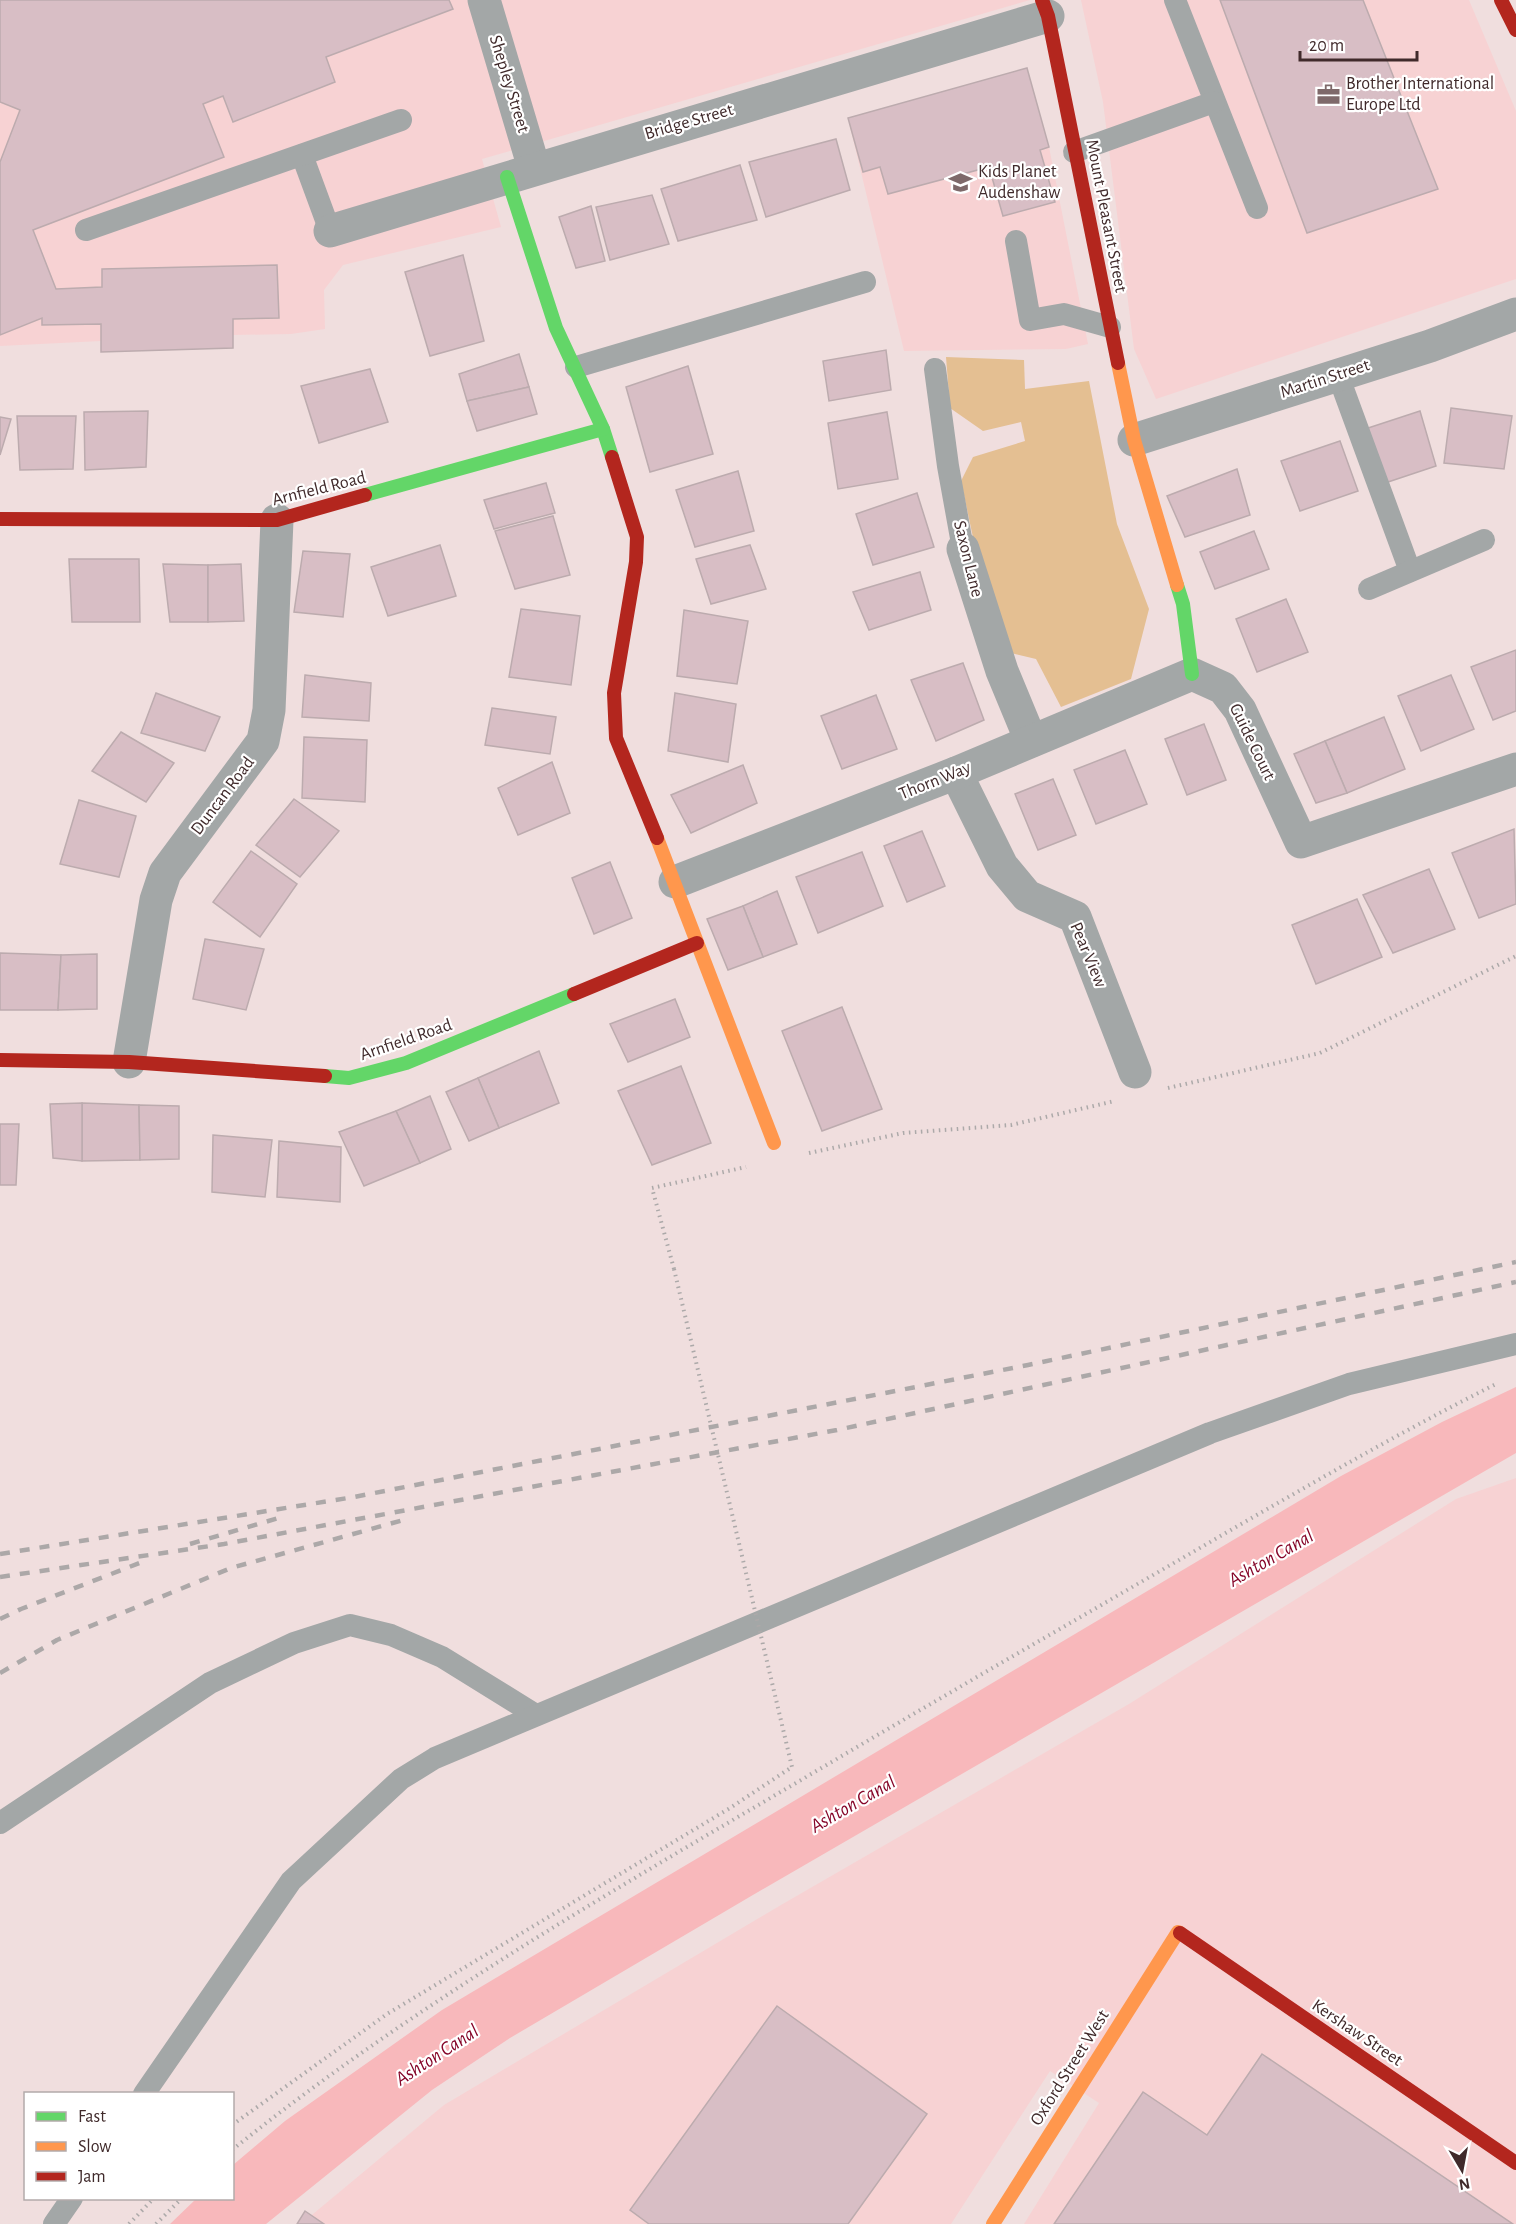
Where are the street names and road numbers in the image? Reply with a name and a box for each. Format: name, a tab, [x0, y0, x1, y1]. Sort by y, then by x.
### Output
street label: Shepley Street	[486, 33, 532, 135]
street label: Bridge Street	[643, 101, 736, 143]
street label: Mount Pleasant Street	[1082, 138, 1130, 294]
street label: Martin Street	[1278, 356, 1372, 402]
street label: Arnfield Road	[270, 469, 368, 509]
street label: Saxon Lane	[950, 519, 986, 599]
street label: Guide Court	[1226, 701, 1278, 783]
street label: Duncan Road	[188, 753, 258, 839]
street label: Thorn Way	[897, 758, 974, 804]
street label: Pear View	[1066, 920, 1110, 990]
street label: Arnfield Road	[358, 1016, 454, 1064]
street label: Kershaw Street	[1308, 1996, 1406, 2070]
street label: Oxford Street West	[1027, 2007, 1113, 2129]

